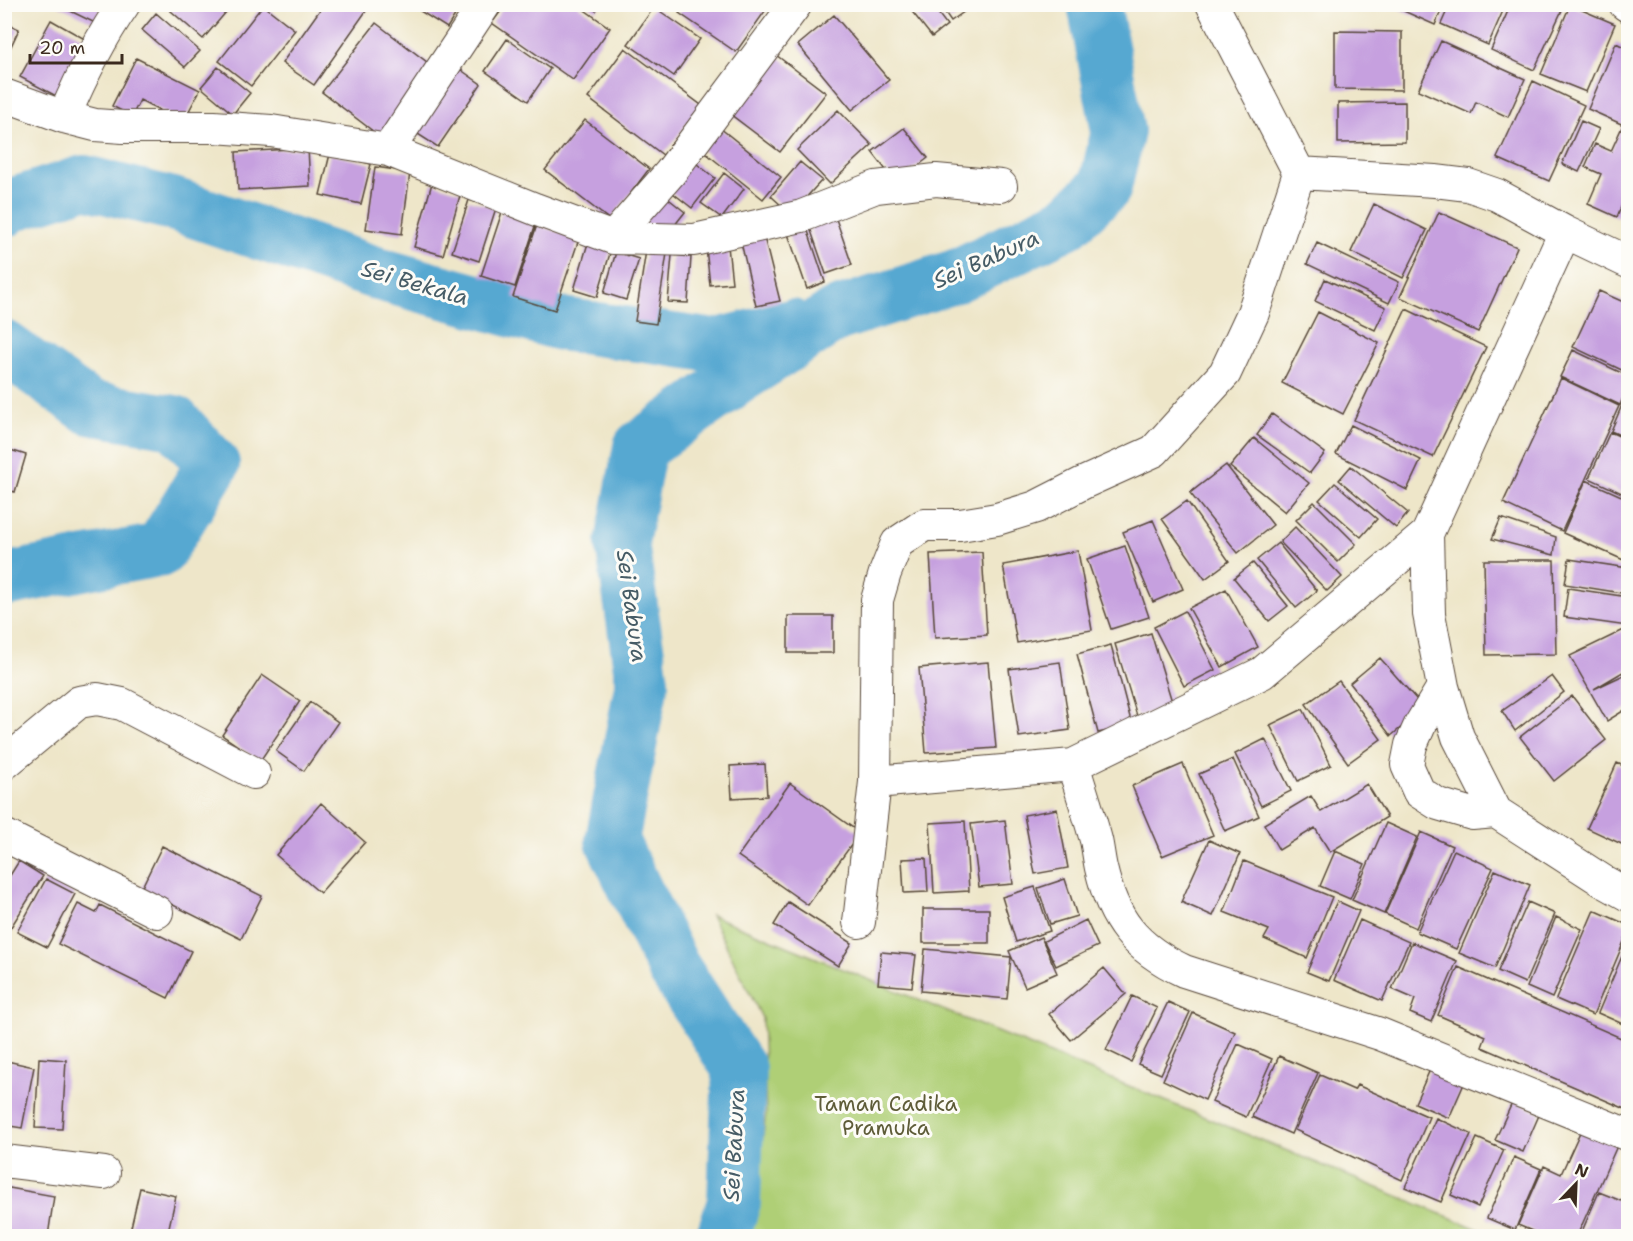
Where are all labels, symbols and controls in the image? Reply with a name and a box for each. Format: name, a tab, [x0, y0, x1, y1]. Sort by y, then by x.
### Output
scale bar	[30, 27, 122, 65]
text: 20 m	[39, 36, 85, 60]
water label: Sei Babura	[928, 223, 1044, 295]
water label: Sei Bekala	[358, 254, 472, 312]
water label: Sei Babura	[610, 548, 654, 664]
water label: Sei Babura	[717, 1088, 751, 1202]
park label: Taman Cadika Pramuka	[814, 1090, 958, 1142]
north arrow	[1546, 1154, 1606, 1214]
text: N	[1572, 1159, 1592, 1183]

